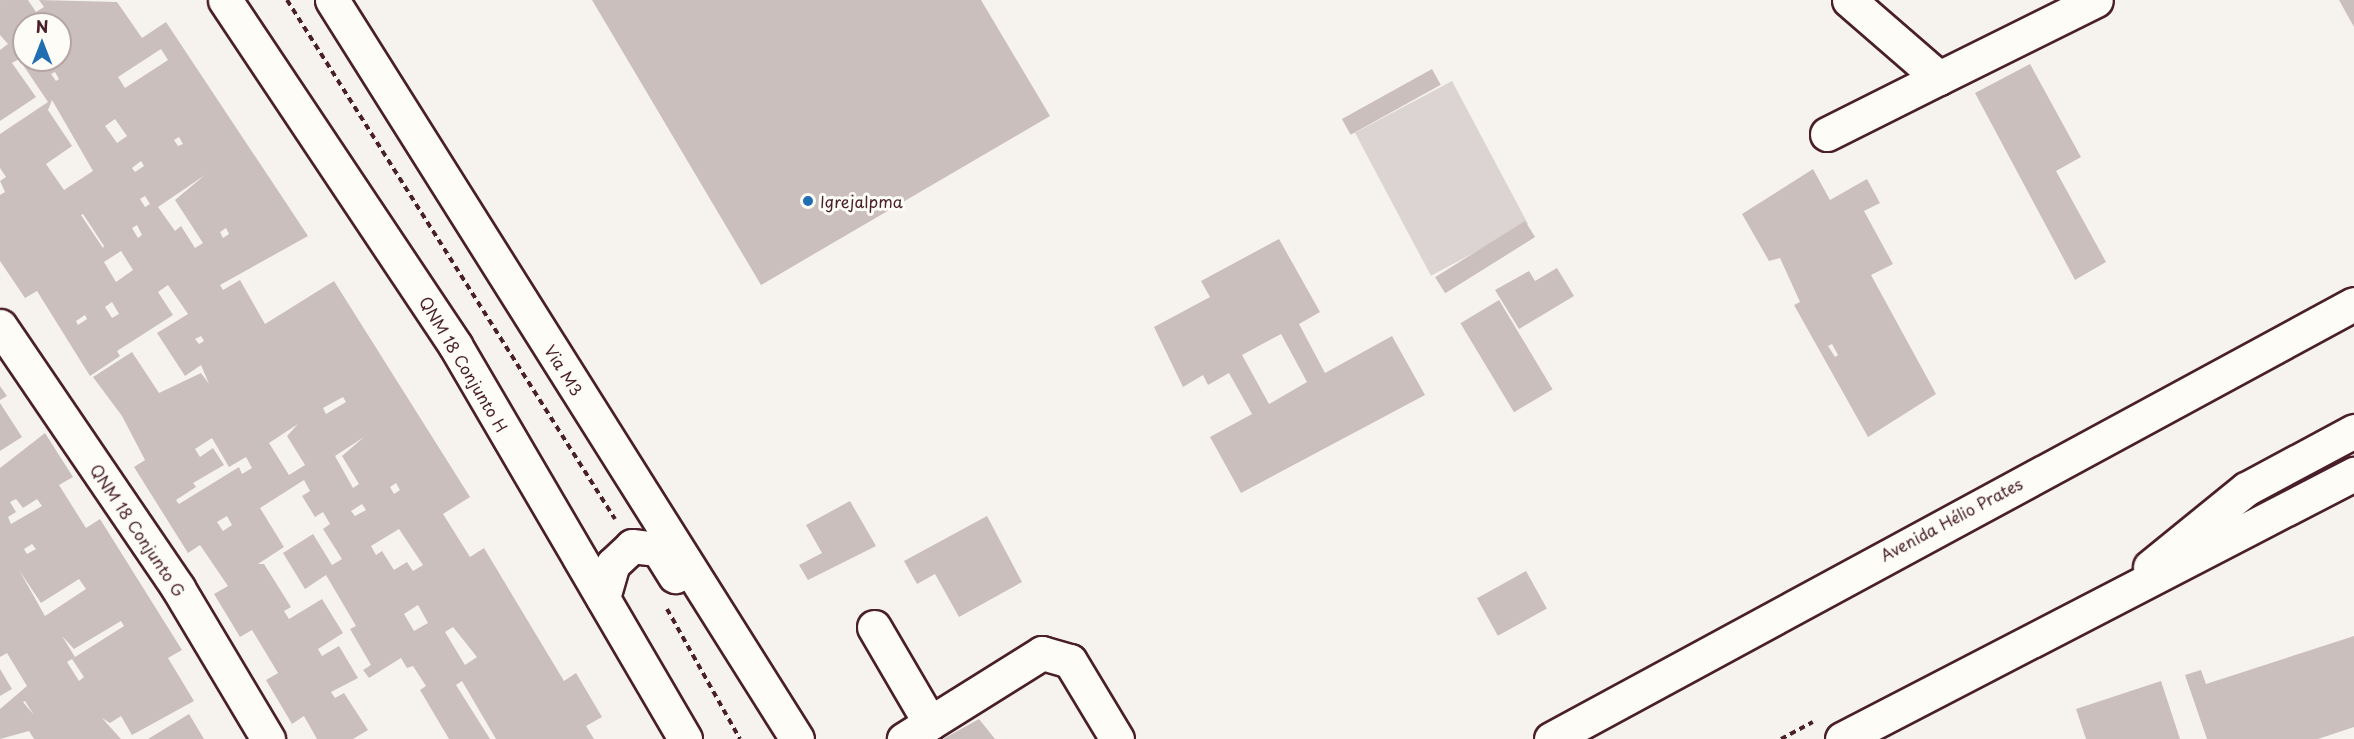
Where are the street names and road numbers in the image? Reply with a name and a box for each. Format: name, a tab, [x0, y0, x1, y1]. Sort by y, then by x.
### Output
street label: QNM 18 Conjunto H	[416, 292, 512, 436]
street label: Via M3	[541, 341, 587, 399]
street label: QNM 18 Conjunto G	[86, 460, 190, 600]
street label: Avenida Hélio Prates	[1877, 473, 2025, 565]

